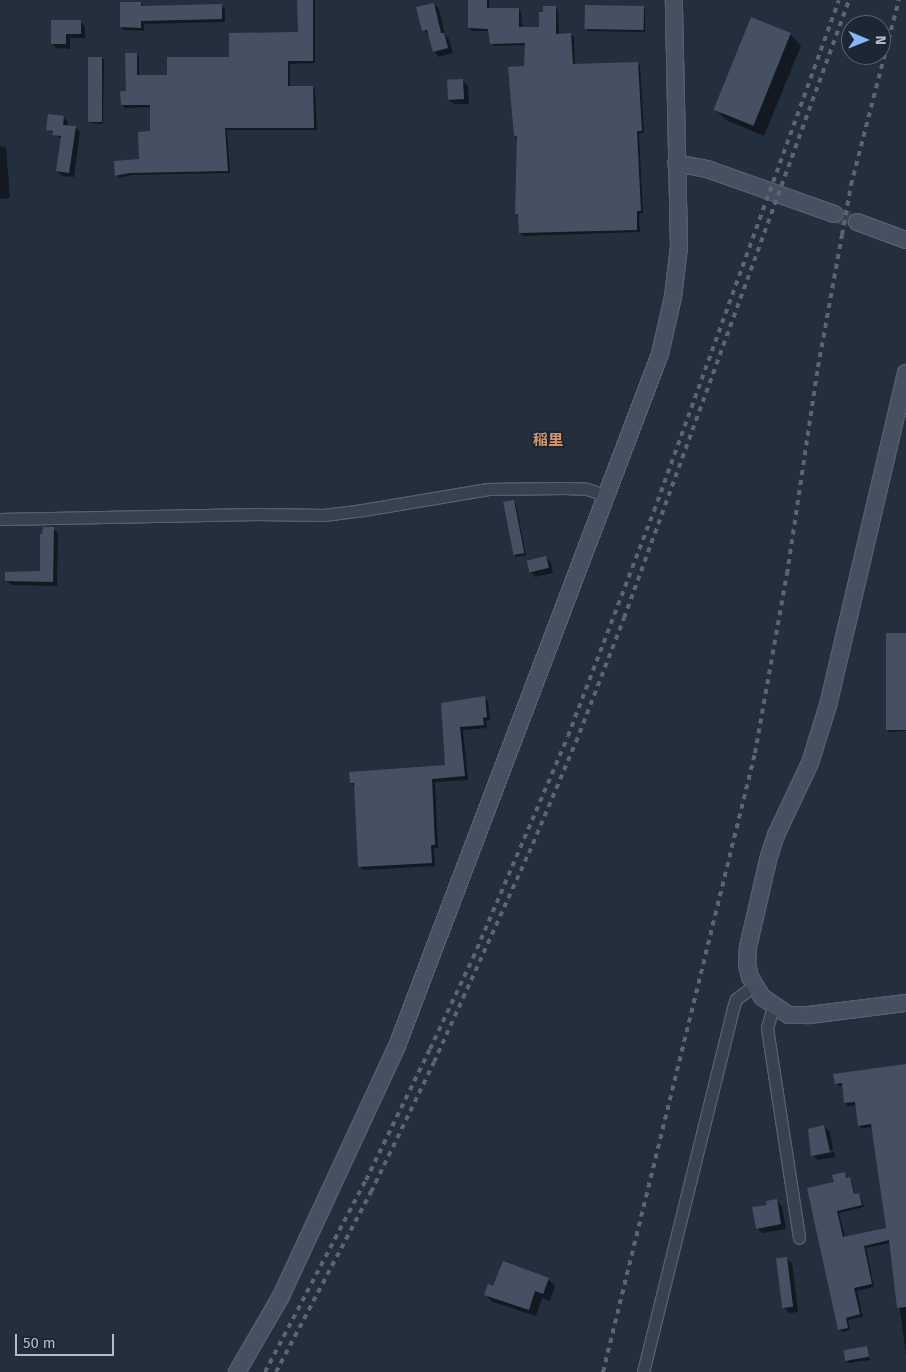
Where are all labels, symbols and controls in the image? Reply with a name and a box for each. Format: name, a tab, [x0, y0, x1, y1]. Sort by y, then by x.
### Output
north arrow	[841, 15, 891, 65]
text: N	[872, 35, 889, 45]
district label: 稲里	[533, 432, 563, 450]
scale bar	[18, 1324, 116, 1356]
text: 50 m	[23, 1334, 56, 1352]

